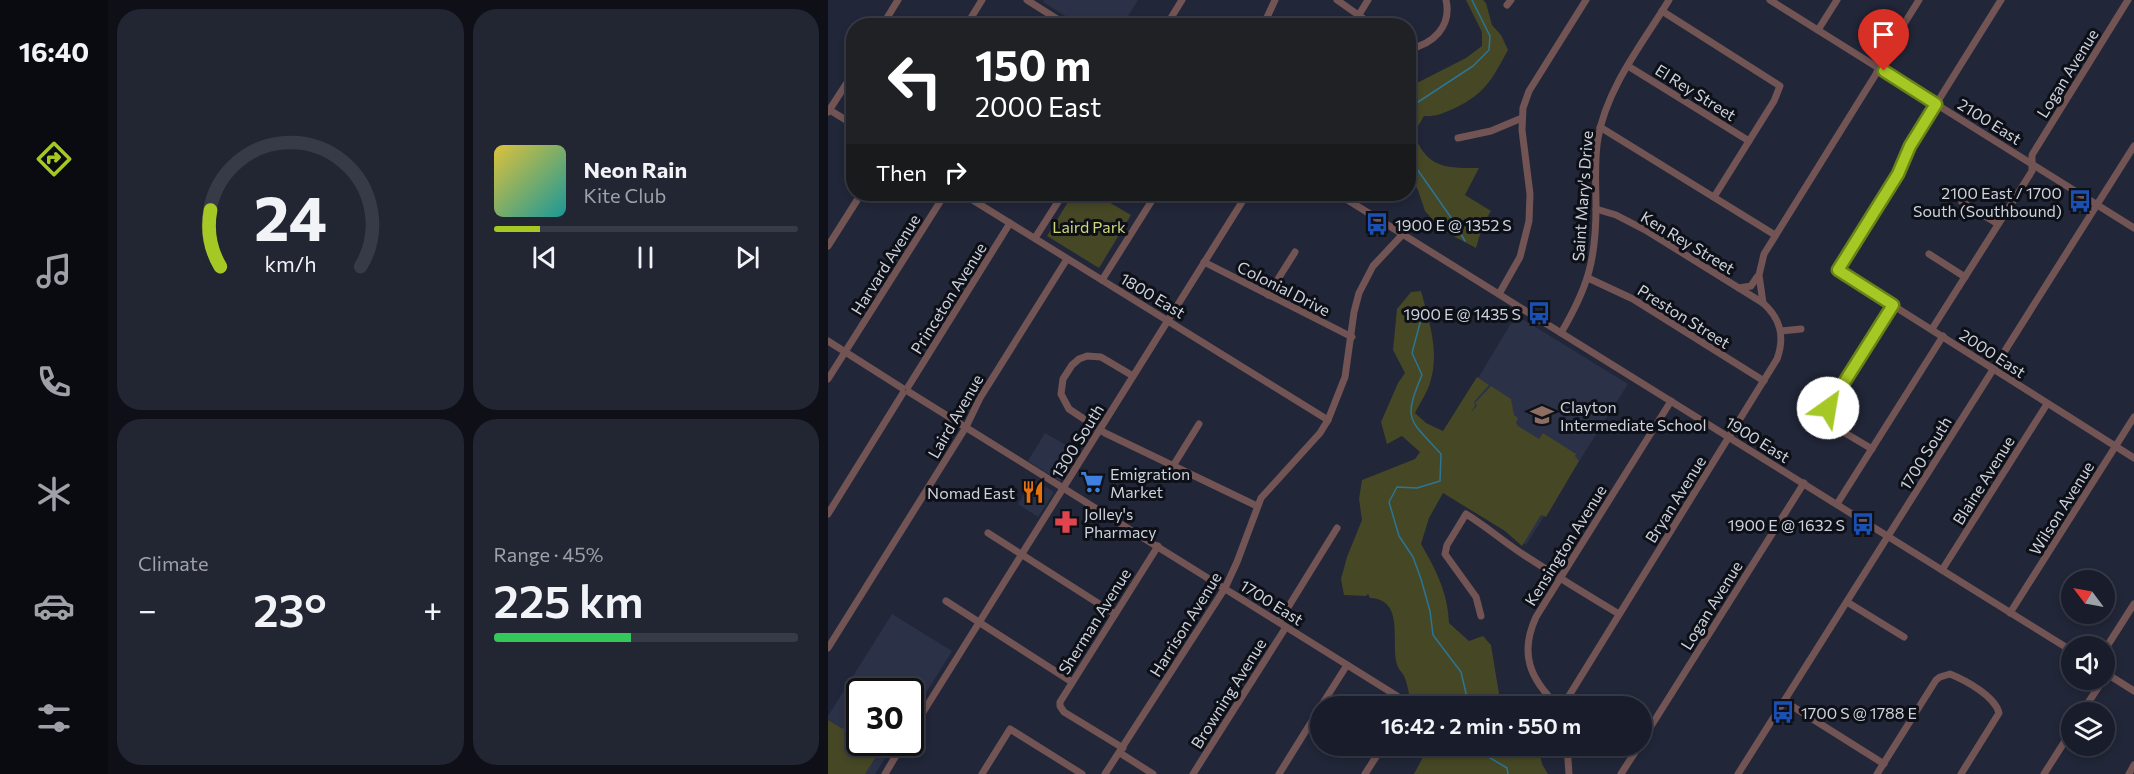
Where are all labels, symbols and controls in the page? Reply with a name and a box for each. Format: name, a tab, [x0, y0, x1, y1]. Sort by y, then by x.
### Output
pin	[1858, 9, 1909, 71]
icon: arrive	[1867, 18, 1900, 51]
street label: Logan Avenue	[2032, 25, 2102, 121]
text: 16:40	[19, 35, 89, 68]
text: 150 m	[975, 38, 1091, 90]
icon: left	[876, 42, 954, 120]
street label: El Rey Street	[1652, 60, 1740, 125]
text: 2000 East	[975, 90, 1101, 123]
street label: 2100 East	[1955, 94, 2026, 148]
street label: Saint Mary's Drive	[1568, 130, 1596, 262]
icon: directions	[33, 138, 75, 180]
text: Neon Rain	[584, 156, 687, 183]
icon: right	[939, 156, 972, 189]
text: Then	[876, 159, 927, 186]
text: 24	[254, 178, 327, 254]
text: Kite Club	[584, 183, 666, 207]
place label: 2100 East / 1700 South (Southbound)	[1913, 183, 2062, 220]
bus stop icon: 2100 East / 1700 South (Southbound)	[2067, 188, 2093, 214]
street label: Ken Rey Street	[1638, 207, 1739, 278]
street label: Harvard Avenue	[846, 210, 924, 318]
bus stop icon: 1900 E @ 1352 S	[1364, 211, 1390, 237]
place label: 1900 E @ 1352 S	[1395, 215, 1512, 234]
park label: Laird Park	[1052, 217, 1126, 236]
street label: Princeton Avenue	[906, 239, 990, 357]
icon: previous	[528, 241, 561, 274]
icon: pause	[629, 241, 662, 274]
icon: next	[731, 241, 764, 274]
icon: music	[33, 250, 75, 292]
text: km/h	[264, 250, 316, 276]
street label: Colonial Drive	[1234, 256, 1334, 320]
street label: 1800 East	[1117, 268, 1189, 322]
street label: Preston Street	[1634, 280, 1734, 352]
bus stop icon: 1900 E @ 1435 S	[1526, 300, 1552, 326]
place label: 1900 E @ 1435 S	[1404, 304, 1521, 323]
street label: 2000 East	[1956, 325, 2030, 382]
icon: phone	[33, 361, 75, 403]
street label: Laird Avenue	[923, 371, 987, 461]
position arrow	[1796, 376, 1860, 440]
place label: Clayton Intermediate School	[1560, 397, 1707, 434]
street label: 1300 South	[1047, 401, 1107, 481]
school or university icon: Clayton Intermediate School	[1529, 402, 1555, 428]
street label: 1900 East	[1722, 412, 1794, 466]
street label: 1700 South	[1895, 413, 1955, 493]
street label: Blaine Avenue	[1948, 432, 2018, 528]
street label: Bryan Avenue	[1641, 452, 1709, 546]
street label: Wilson Avenue	[2025, 458, 2097, 558]
place label: Emigration Market	[1110, 464, 1190, 501]
supermarket icon: Emigration Market	[1079, 469, 1105, 495]
icon: climate	[33, 473, 75, 515]
restaurant icon: Nomad East	[1020, 479, 1046, 505]
street label: Kensington Avenue	[1520, 481, 1610, 609]
place label: Nomad East	[927, 483, 1015, 502]
place label: Jolley's Pharmacy	[1084, 504, 1157, 541]
pharmacy icon: Jolley's Pharmacy	[1053, 509, 1079, 535]
bus stop icon: 1900 E @ 1632 S	[1850, 511, 1876, 537]
place label: 1900 E @ 1632 S	[1728, 515, 1845, 534]
text: Range · 45%	[494, 542, 603, 566]
text: Climate	[138, 551, 208, 575]
street label: Logan Avenue	[1676, 557, 1746, 653]
street label: Sherman Avenue	[1054, 565, 1134, 677]
street label: Harrison Avenue	[1145, 568, 1225, 680]
north arrow	[2061, 570, 2115, 624]
map controls	[2061, 570, 2115, 756]
text: 225 km	[494, 572, 644, 627]
street label: 1700 East	[1237, 575, 1307, 629]
text: 23°	[253, 581, 327, 636]
icon: car	[33, 585, 75, 627]
text: −	[138, 588, 157, 629]
text: +	[423, 588, 442, 629]
street label: Browning Avenue	[1187, 635, 1269, 751]
button: sound	[2061, 636, 2115, 690]
speed limit sign: 30	[846, 678, 924, 756]
icon: filters	[33, 697, 75, 739]
bus stop icon: 1700 S @ 1788 E	[1770, 699, 1796, 725]
button: layers	[2061, 702, 2115, 756]
place label: 1700 S @ 1788 E	[1801, 703, 1917, 722]
text: 16:42 · 2 min · 550 m	[1381, 712, 1581, 739]

